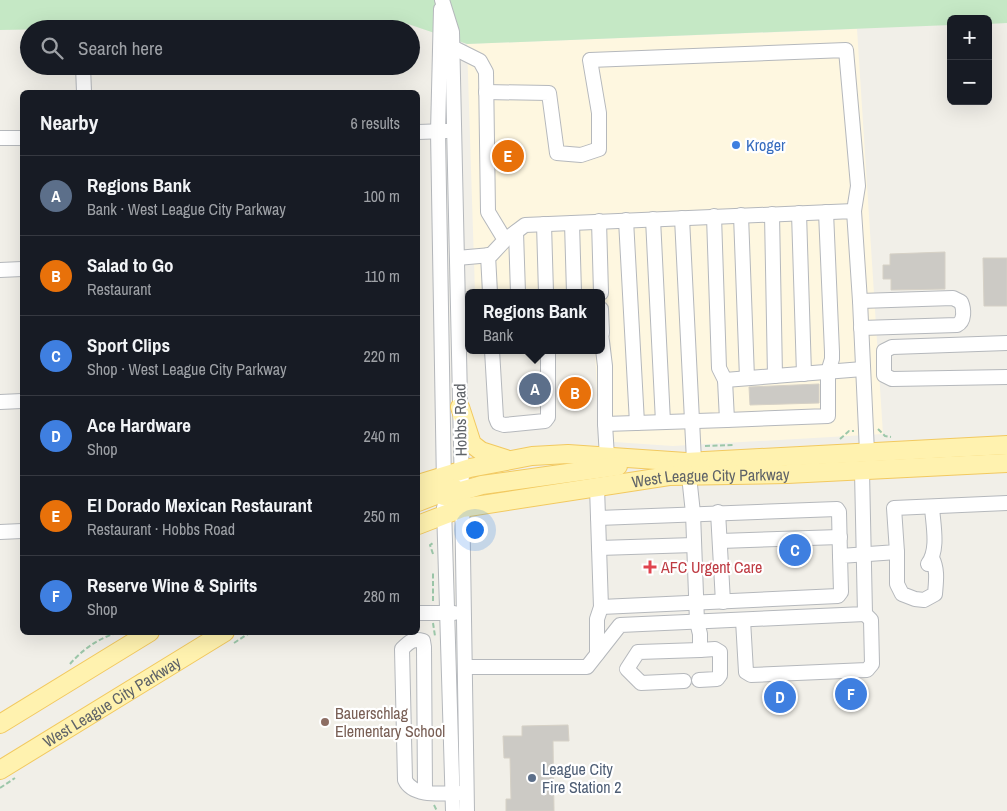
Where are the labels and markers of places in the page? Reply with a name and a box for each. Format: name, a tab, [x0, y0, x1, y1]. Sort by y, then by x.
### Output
place label: Kroger	[746, 134, 786, 156]
pin: E	[492, 137, 524, 175]
marker: Kroger	[730, 139, 742, 151]
pin: A	[519, 370, 551, 408]
pin: B	[559, 374, 591, 412]
pin: C	[779, 531, 811, 569]
place label: AFC Urgent Care	[660, 556, 762, 578]
marker: AFC Urgent Care	[643, 560, 657, 574]
pin: F	[835, 675, 867, 713]
pin: D	[764, 678, 796, 716]
place label: Bauerschlag Elementary School	[335, 702, 445, 742]
marker: Bauerschlag Elementary School	[319, 716, 331, 728]
place label: League City Fire Station 2	[542, 758, 622, 798]
marker: League City Fire Station 2	[526, 772, 538, 784]

